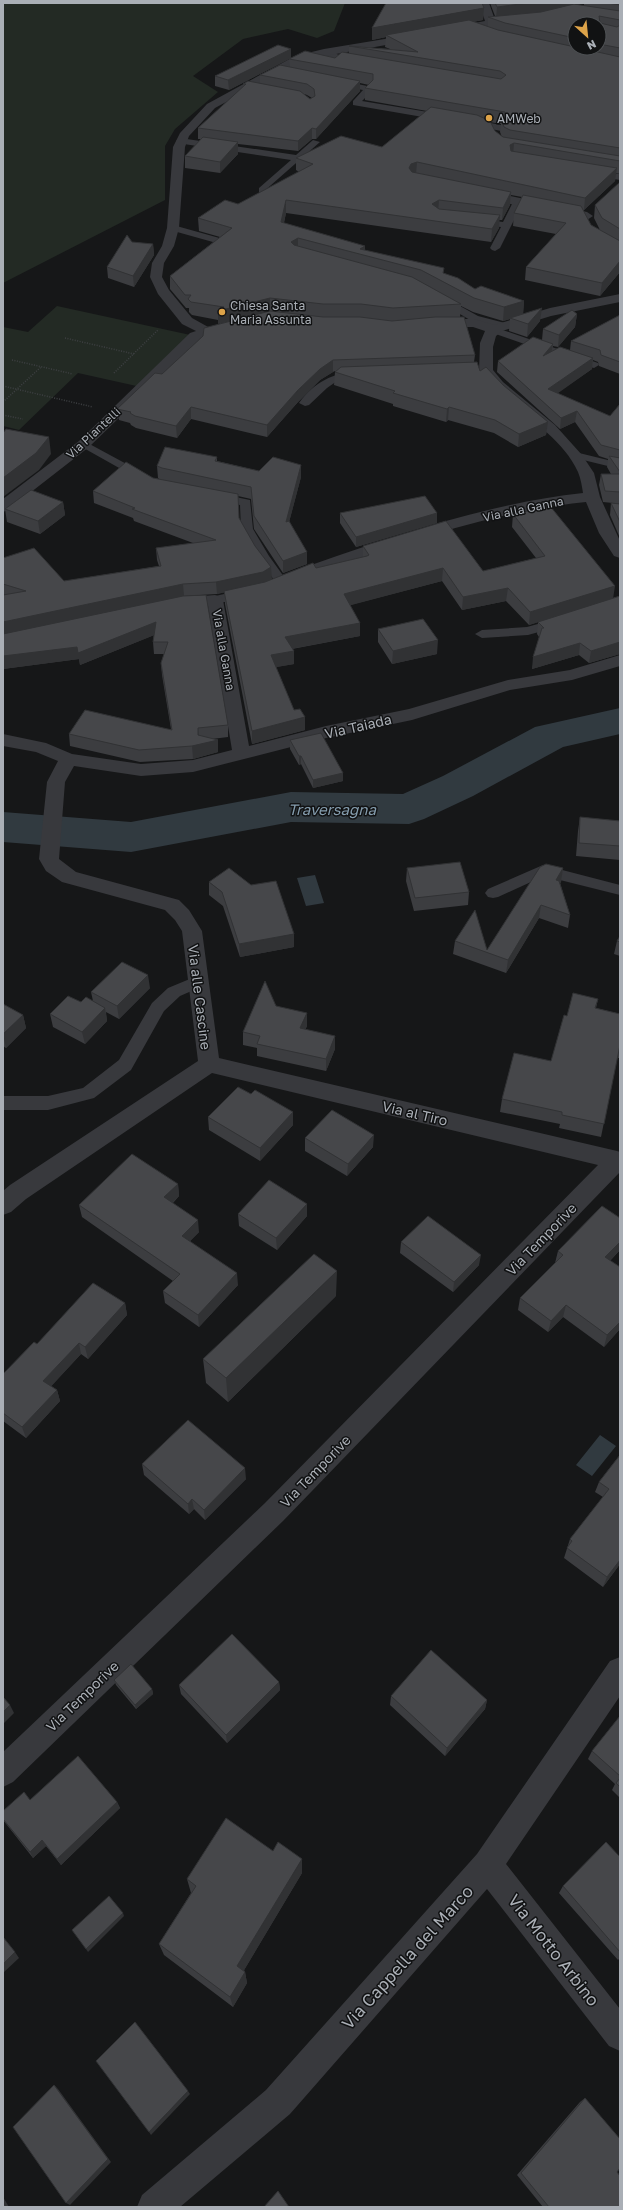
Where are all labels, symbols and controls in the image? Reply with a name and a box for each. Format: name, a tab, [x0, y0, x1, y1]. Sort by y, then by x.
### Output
north arrow	[567, 16, 607, 56]
text: N	[585, 38, 598, 53]
place label: AMWeb	[497, 111, 541, 126]
marker: AMWeb	[484, 113, 494, 123]
place label: Chiesa Santa Maria Assunta	[230, 298, 312, 327]
marker: Chiesa Santa Maria Assunta	[217, 307, 227, 317]
street label: Via Piantelli	[63, 404, 123, 462]
street label: Via alla Ganna	[481, 493, 565, 525]
street label: Via alla Ganna	[209, 608, 239, 692]
street label: Via Taiada	[323, 710, 393, 742]
water label: Traversagna	[288, 800, 376, 819]
street label: Via alle Cascine	[185, 943, 215, 1051]
street label: Via al Tiro	[381, 1097, 449, 1129]
street label: Via Temporive	[502, 1199, 580, 1279]
street label: Via Temporive	[276, 1431, 354, 1511]
street label: Via Temporive	[42, 1657, 122, 1735]
street label: Via Cappella del Marco	[337, 1881, 477, 2033]
street label: Via Motto Arbino	[504, 1890, 604, 2010]

